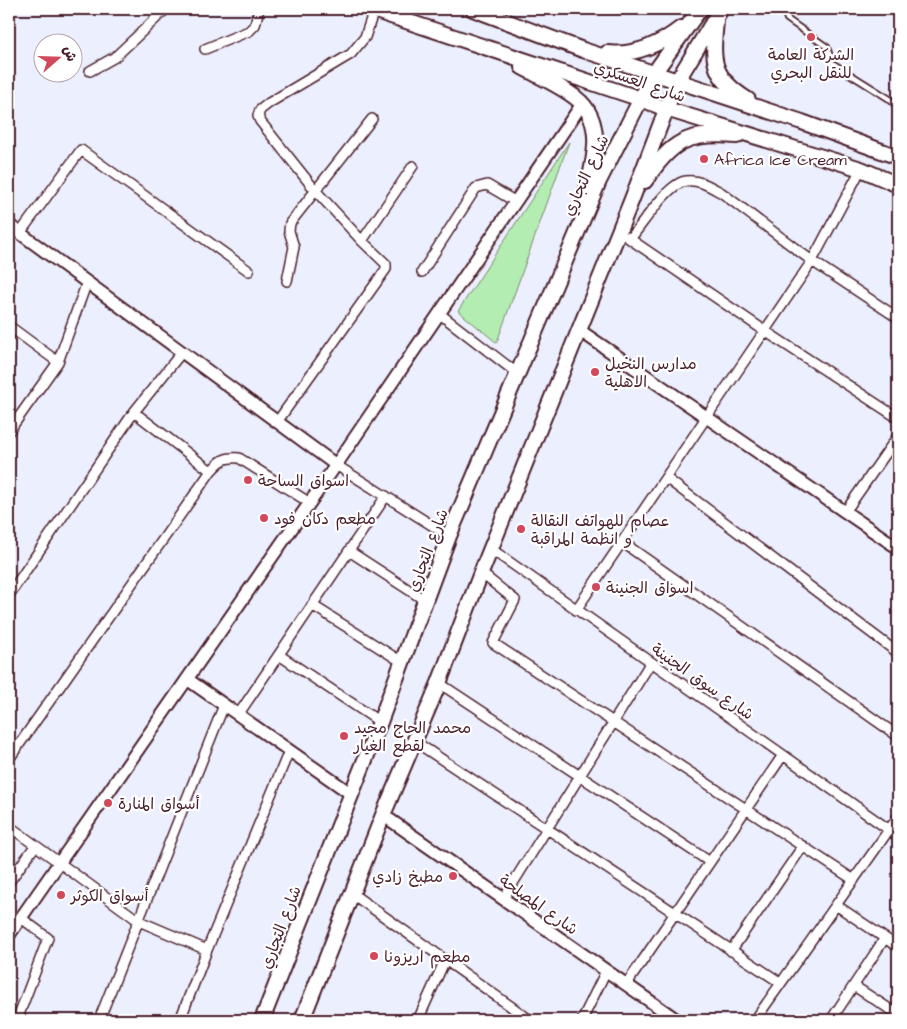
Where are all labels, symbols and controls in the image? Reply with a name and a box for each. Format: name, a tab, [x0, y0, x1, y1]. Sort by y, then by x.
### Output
marker: الشركة العامة للنقل البحري	[805, 31, 817, 43]
north arrow	[32, 32, 82, 82]
text: ش	[57, 43, 81, 65]
place label: الشركة العامة للنقل البحري	[768, 44, 854, 84]
street label: شارع العسكري	[591, 56, 688, 108]
street label: شارع التجاري	[557, 131, 614, 220]
place label: Africa Ice Cream	[714, 149, 847, 171]
marker: Africa Ice Cream	[698, 153, 710, 165]
place label: مدارس النخيل الاهلية	[605, 353, 697, 393]
marker: مدارس النخيل الاهلية	[589, 366, 601, 378]
place label: اسواق الساحة	[258, 470, 349, 492]
marker: اسواق الساحة	[242, 474, 254, 486]
street label: شارع التجاري	[402, 506, 454, 595]
place label: مطعم دكان فود	[274, 508, 376, 531]
place label: عصام للهواتف النقالة و انظمة المراقبة	[531, 510, 670, 550]
marker: مطعم دكان فود	[258, 512, 270, 524]
marker: عصام للهواتف النقالة و انظمة المراقبة	[515, 523, 527, 535]
place label: اسواق الجنينة	[606, 577, 693, 599]
marker: اسواق الجنينة	[590, 581, 602, 593]
street label: شارع سوق الجنينة	[647, 638, 758, 725]
place label: محمد الحاج مجيد لقطع الغيار	[352, 717, 471, 757]
marker: محمد الحاج مجيد لقطع الغيار	[338, 730, 350, 742]
place label: أسواق المنارة	[118, 793, 200, 815]
marker: أسواق المنارة	[102, 797, 114, 809]
place label: مطبخ زادي	[372, 866, 443, 888]
street label: شارع المصلحة	[494, 869, 582, 940]
marker: مطبخ زادي	[447, 870, 459, 882]
street label: شارع التجاري	[255, 883, 307, 972]
place label: أسواق الكوثر	[69, 885, 148, 907]
marker: أسواق الكوثر	[55, 889, 67, 901]
place label: مطعم اريزونا	[384, 946, 471, 969]
marker: مطعم اريزونا	[368, 950, 380, 962]

